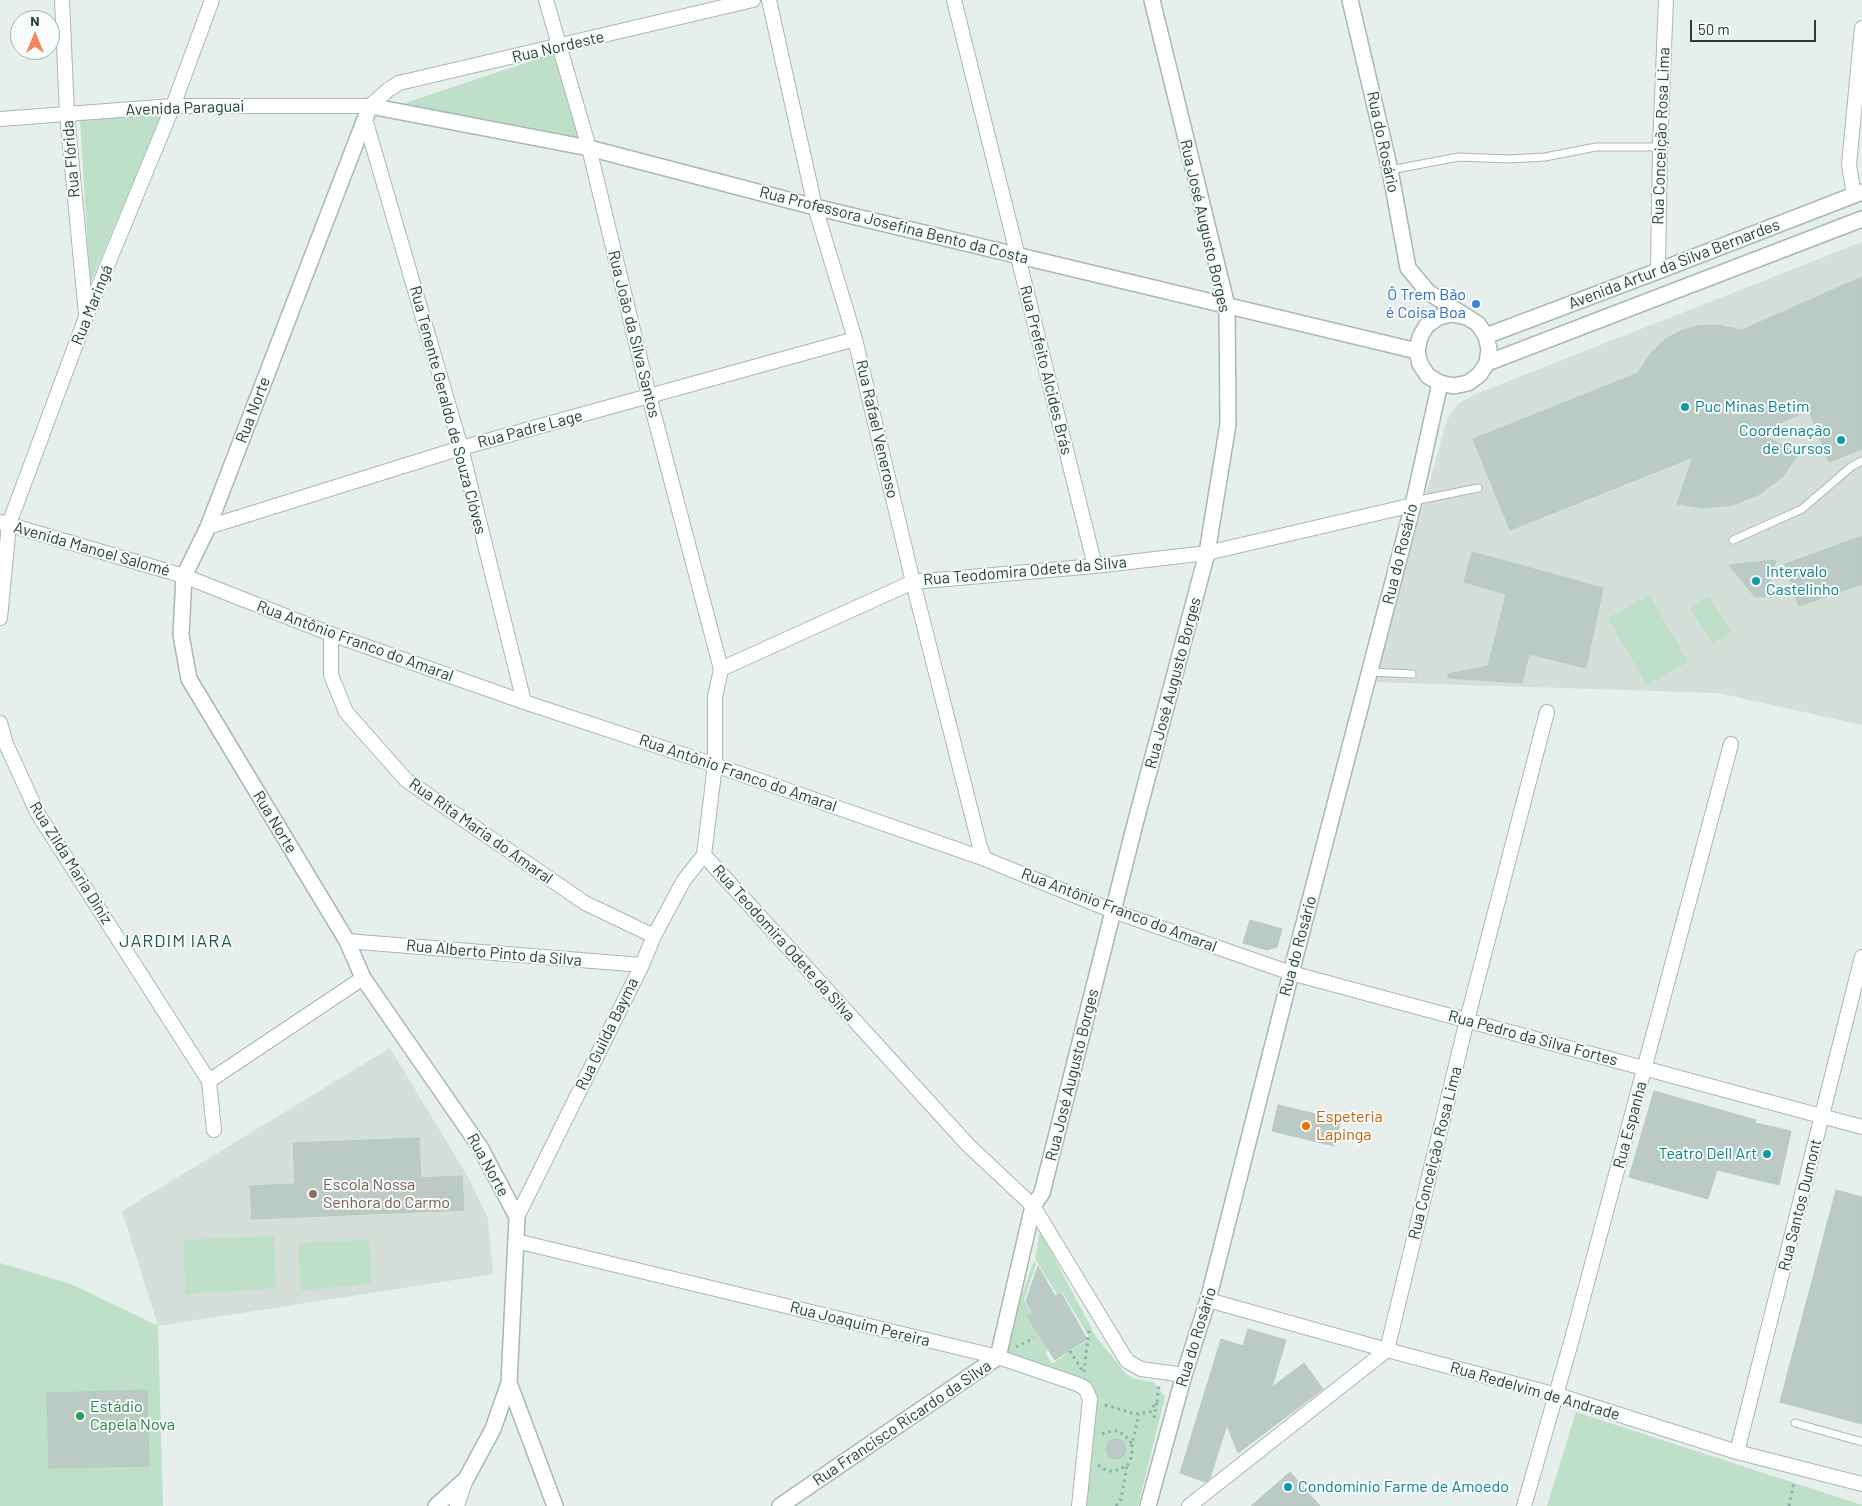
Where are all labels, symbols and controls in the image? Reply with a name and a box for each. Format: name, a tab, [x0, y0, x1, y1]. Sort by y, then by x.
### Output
north arrow	[10, 10, 60, 60]
scale bar	[1692, 10, 1818, 42]
text: N	[30, 12, 40, 29]
text: 50 m	[1698, 20, 1730, 38]
street label: Rua Nordeste	[510, 27, 606, 67]
street label: Rua Conceição Rosa Lima	[1648, 47, 1674, 225]
street label: Rua do Rosário	[1363, 89, 1403, 195]
street label: Avenida Paraguai	[125, 96, 245, 120]
street label: Rua Flórida	[58, 119, 84, 199]
street label: Rua José Augusto Borges	[1176, 138, 1234, 314]
street label: Rua Professora Josefina Bento da Costa	[757, 182, 1031, 268]
street label: Avenida Artur da Silva Bernardes	[1566, 215, 1782, 313]
street label: Rua João da Silva Santos	[604, 248, 664, 420]
street label: Rua Maringá	[67, 262, 117, 348]
street label: Rua Prefeito Alcides Brás	[1016, 283, 1076, 457]
street label: Rua Tenente Geraldo de Souza Clóves	[406, 284, 490, 536]
place label: Ô Trem Bão é Coisa Boa	[1386, 285, 1466, 323]
marker: Ô Trem Bão é Coisa Boa	[1470, 298, 1482, 310]
street label: Rua Rafael Veneroso	[852, 358, 902, 500]
street label: Rua Norte	[232, 374, 274, 446]
place label: Puc Minas Betim	[1695, 397, 1809, 417]
marker: Puc Minas Betim	[1679, 401, 1691, 413]
street label: Rua Padre Lage	[475, 406, 585, 452]
place label: Coordenação de Cursos	[1739, 421, 1831, 459]
marker: Coordenação de Cursos	[1835, 434, 1847, 446]
street label: Rua do Rosário	[1378, 502, 1422, 606]
street label: Avenida Manoel Salomé	[12, 517, 172, 581]
street label: Rua Teodomira Odete da Silva	[922, 553, 1128, 589]
place label: Intervalo Castelinho	[1766, 562, 1839, 600]
marker: Intervalo Castelinho	[1750, 575, 1762, 587]
street label: Rua José Augusto Borges	[1141, 595, 1205, 771]
street label: Rua Antônio Franco do Amaral	[254, 596, 456, 686]
street label: Rua Antônio Franco do Amaral	[637, 730, 839, 816]
street label: Rua Rita Maria do Amaral	[405, 774, 557, 888]
street label: Rua Norte	[249, 787, 301, 857]
street label: Rua Zilda Maria Diniz	[25, 798, 117, 928]
street label: Rua Teodomira Odete da Silva	[709, 861, 859, 1025]
street label: Rua Antônio Franco do Amaral	[1019, 864, 1219, 956]
street label: Rua do Rosário	[1275, 894, 1321, 998]
district label: JARDIM IARA	[118, 930, 234, 952]
street label: Rua Alberto Pinto da Silva	[405, 936, 583, 970]
street label: Rua Guilda Bayma	[571, 975, 643, 1093]
street label: Rua José Augusto Borges	[1041, 987, 1103, 1163]
street label: Rua Pedro da Silva Fortes	[1446, 1006, 1620, 1070]
street label: Rua Conceição Rosa Lima	[1404, 1064, 1466, 1242]
street label: Rua Espanha	[1609, 1079, 1651, 1171]
place label: Espeteria Lapinga	[1316, 1107, 1383, 1145]
marker: Espeteria Lapinga	[1300, 1120, 1312, 1132]
street label: Rua Norte	[463, 1130, 513, 1200]
street label: Rua Santos Dumont	[1774, 1137, 1826, 1273]
place label: Teatro Dell Art	[1658, 1144, 1757, 1164]
marker: Teatro Dell Art	[1761, 1148, 1773, 1160]
place label: Escola Nossa Senhora do Carmo	[323, 1175, 450, 1213]
marker: Escola Nossa Senhora do Carmo	[307, 1188, 319, 1200]
street label: Rua do Rosário	[1172, 1285, 1220, 1389]
street label: Rua Joaquim Pereira	[788, 1297, 932, 1351]
street label: Rua Francisco Ricardo da Silva	[809, 1356, 995, 1490]
street label: Rua Redelvim de Andrade	[1448, 1358, 1622, 1424]
place label: Estádio Capela Nova	[90, 1397, 175, 1435]
marker: Estádio Capela Nova	[74, 1410, 86, 1422]
place label: Condomínio Farme de Amoedo	[1298, 1477, 1509, 1497]
marker: Condomínio Farme de Amoedo	[1282, 1481, 1294, 1493]

